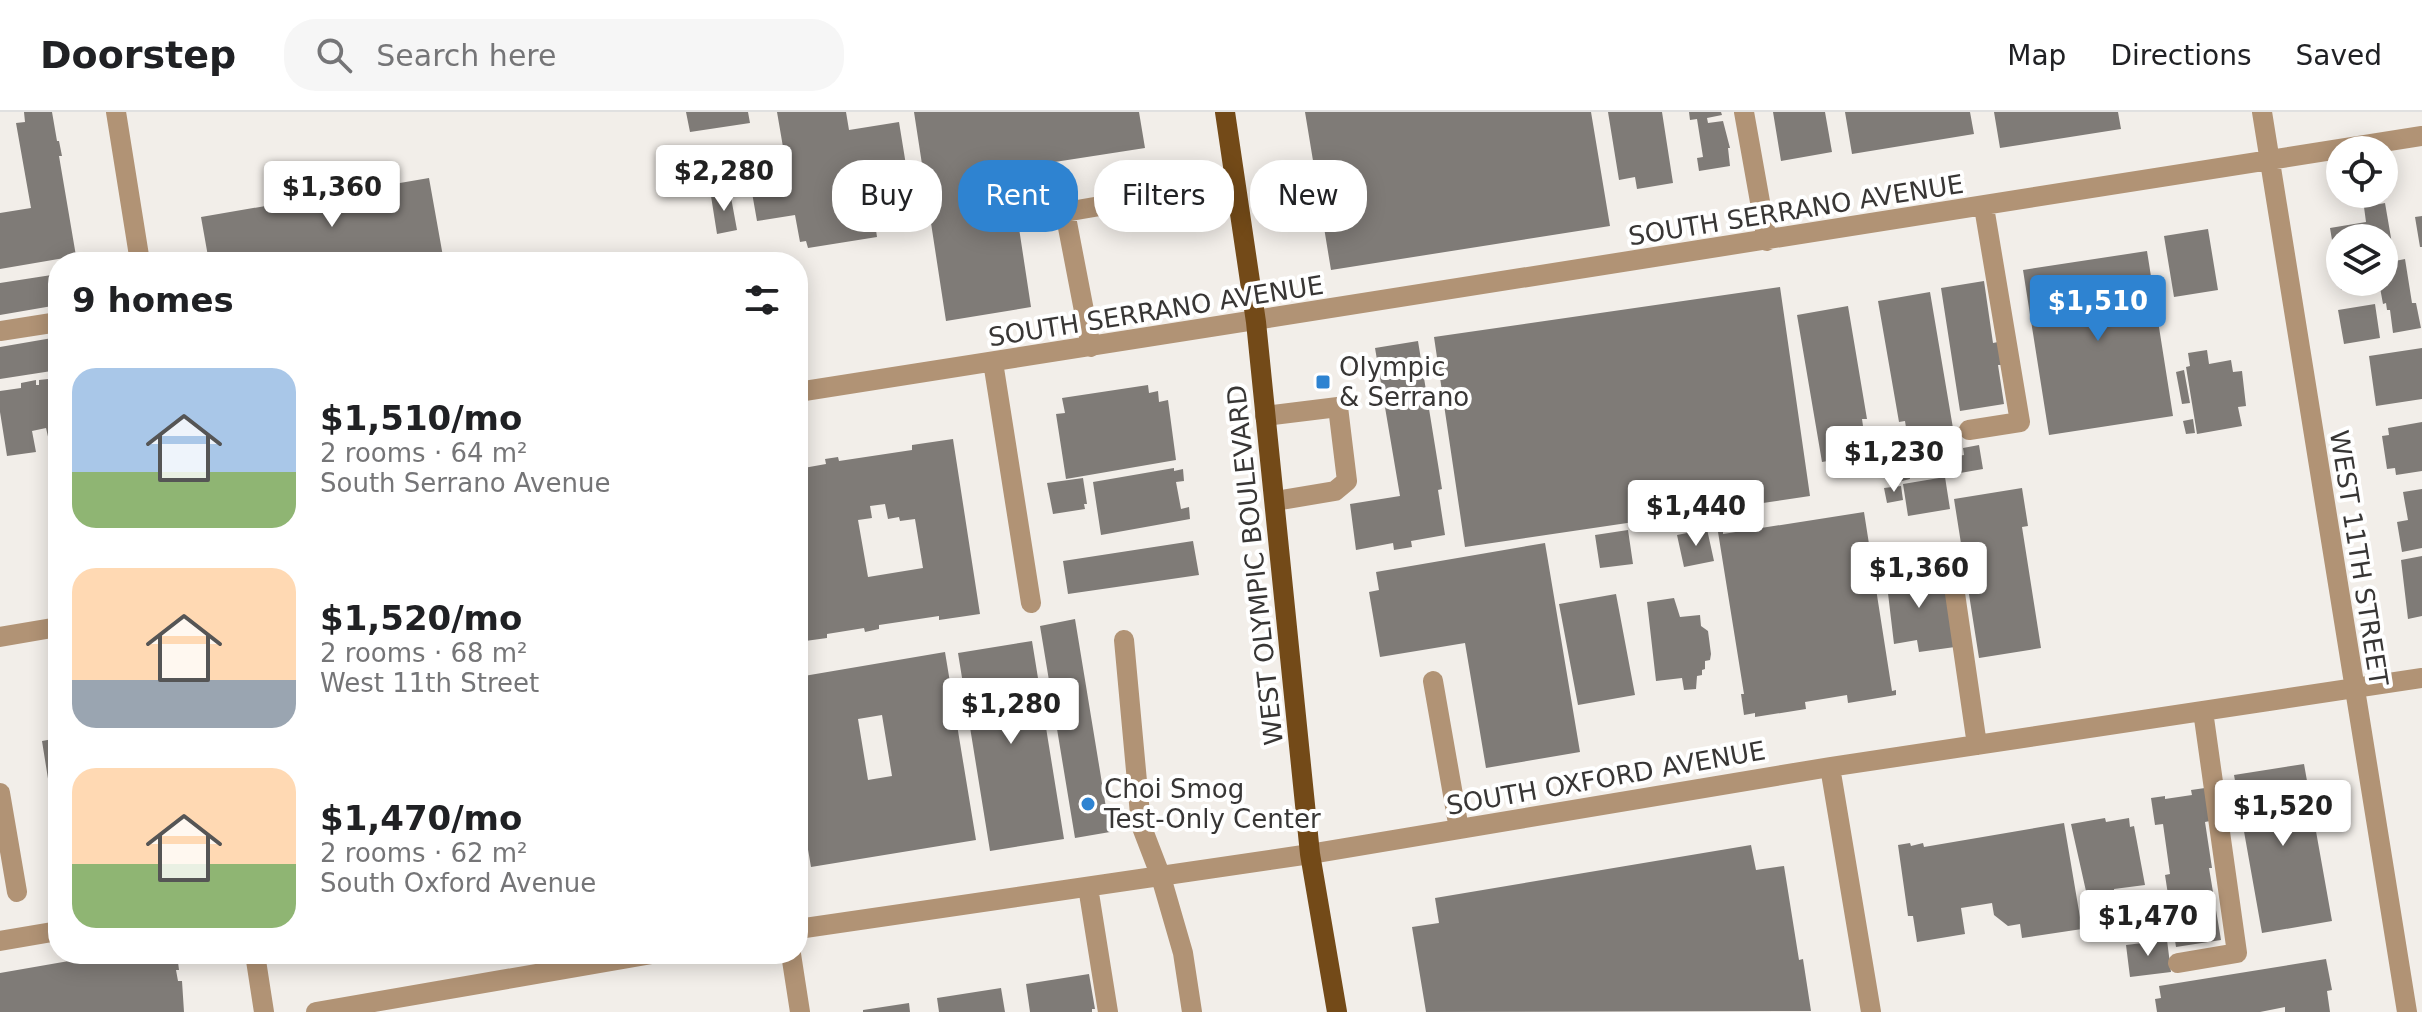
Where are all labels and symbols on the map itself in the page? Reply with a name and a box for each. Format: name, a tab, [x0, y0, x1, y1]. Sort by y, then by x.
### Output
pin: $2,280	[659, 145, 789, 213]
pin: $1,360	[267, 161, 397, 229]
street label: SOUTH SERRANO AVENUE	[1626, 169, 1966, 251]
street label: SOUTH SERRANO AVENUE	[986, 270, 1326, 352]
pin: $1,510	[2033, 275, 2163, 343]
place label: Olympic & Serrano	[1339, 352, 1469, 412]
marker: Olympic & Serrano	[1314, 373, 1332, 391]
street label: WEST OLYMPIC BOULEVARD	[1221, 383, 1289, 747]
pin: $1,230	[1829, 426, 1959, 494]
street label: WEST 11TH STREET	[2324, 428, 2394, 688]
pin: $1,440	[1631, 480, 1761, 548]
pin: $1,360	[1854, 542, 1984, 610]
pin: $1,280	[946, 678, 1076, 746]
street label: SOUTH OXFORD AVENUE	[1444, 735, 1768, 821]
place label: Choi Smog Test-Only Center	[1103, 774, 1321, 834]
pin: $1,520	[2218, 780, 2348, 848]
marker: Choi Smog Test-Only Center	[1079, 795, 1097, 813]
pin: $1,470	[2083, 890, 2213, 958]

